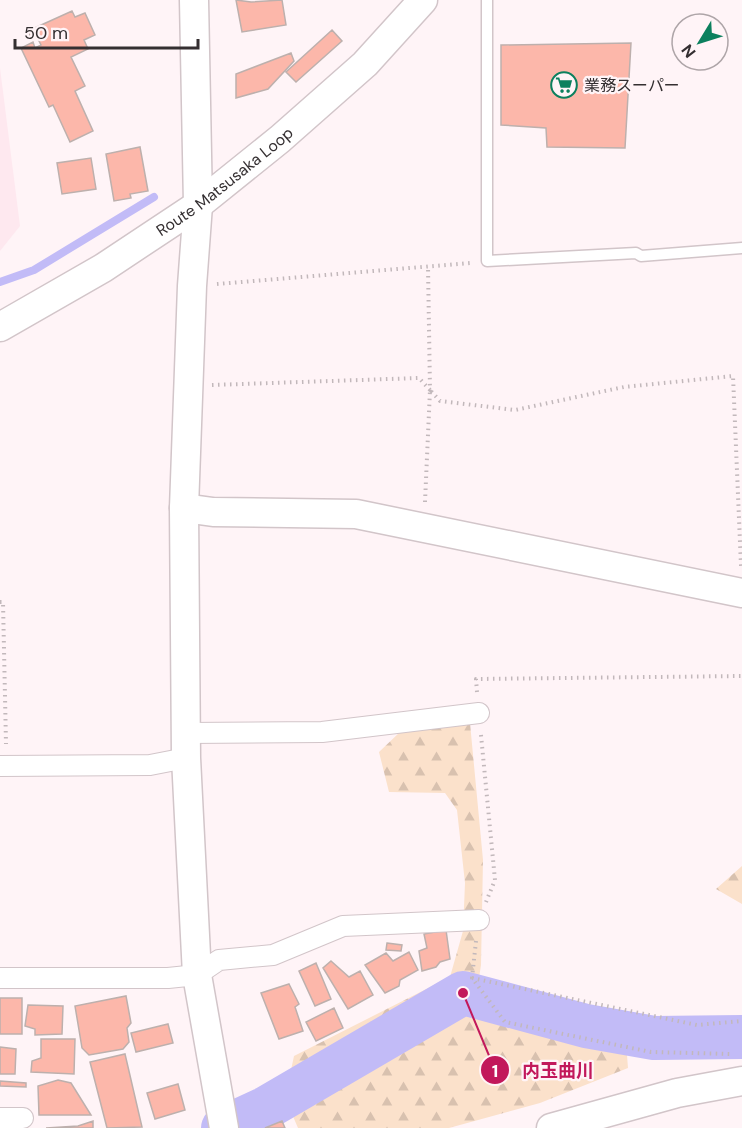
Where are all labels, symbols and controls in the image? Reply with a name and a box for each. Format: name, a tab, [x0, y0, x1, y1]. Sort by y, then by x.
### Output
scale bar	[15, 12, 198, 50]
north arrow	[670, 12, 730, 72]
text: 50 m	[24, 21, 68, 45]
text: N	[677, 40, 700, 62]
supermarket icon: 業務スーパー	[549, 70, 579, 100]
place label: 業務スーパー	[584, 75, 680, 96]
street label: Route Matsusaka Loop	[152, 122, 298, 241]
callout: 内玉曲川	[480, 1052, 606, 1088]
text: 1	[492, 1059, 498, 1083]
text: 内玉曲川	[522, 1059, 594, 1083]

